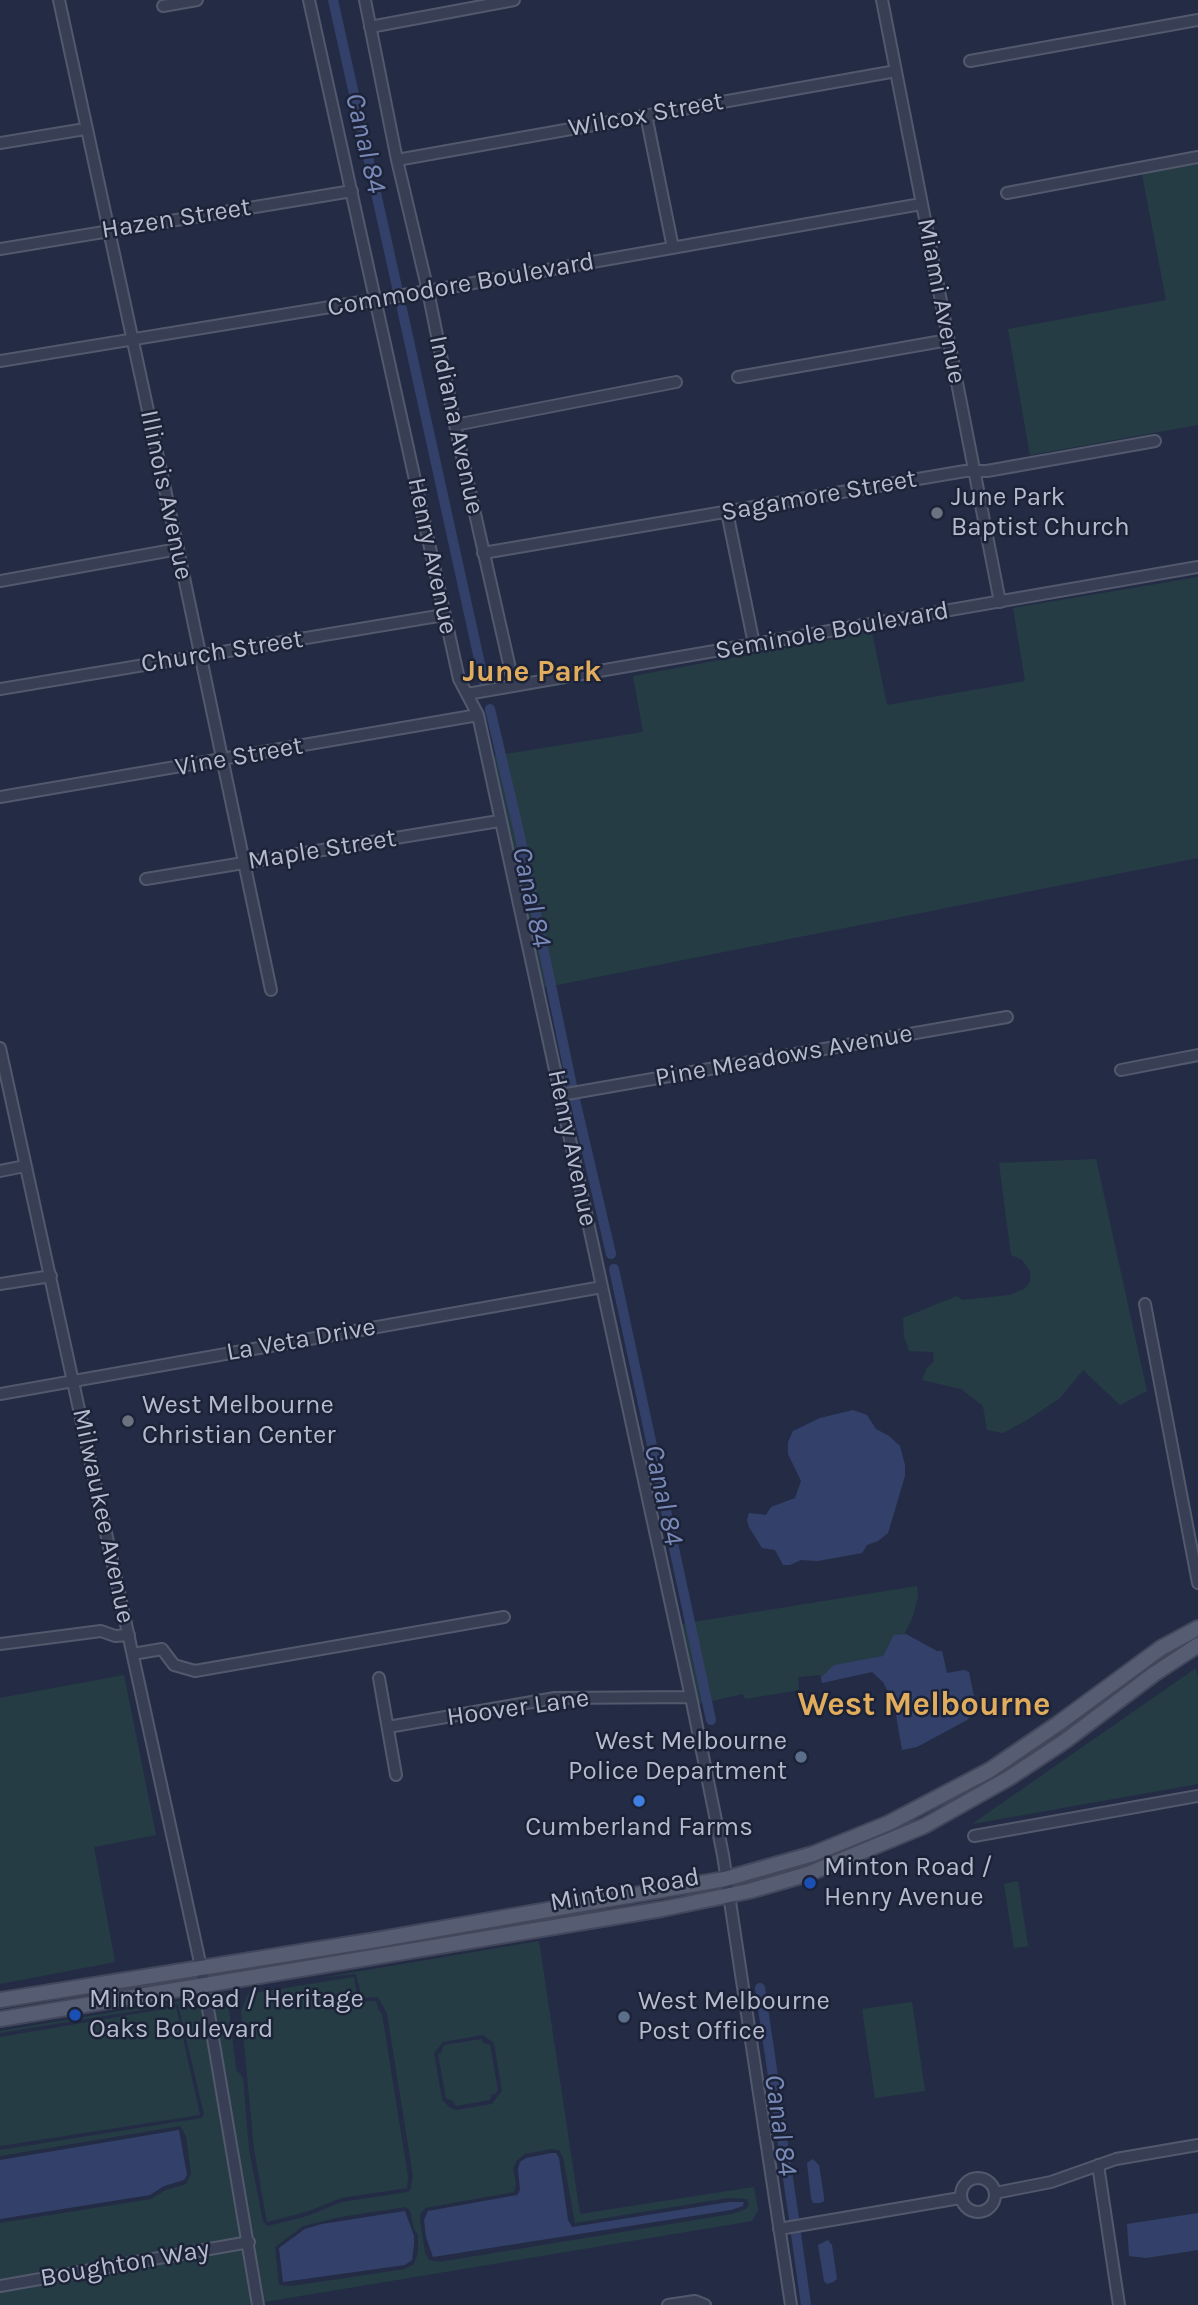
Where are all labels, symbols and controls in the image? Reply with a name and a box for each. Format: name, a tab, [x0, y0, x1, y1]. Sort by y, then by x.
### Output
street label: Wilcox Street	[566, 86, 726, 144]
water label: Canal 84	[337, 90, 393, 196]
street label: Hazen Street	[99, 192, 253, 246]
street label: Miami Avenue	[910, 216, 972, 386]
street label: Commodore Boulevard	[325, 246, 597, 324]
street label: Indiana Avenue	[422, 333, 490, 517]
street label: Illinois Avenue	[133, 407, 199, 583]
street label: Sagamore Street	[719, 463, 919, 529]
street label: Henry Avenue	[400, 475, 464, 637]
place label: June Park Baptist Church	[951, 482, 1130, 544]
marker: June Park Baptist Church	[929, 505, 945, 521]
street label: Seminole Boulevard	[713, 595, 951, 667]
street label: Church Street	[139, 624, 305, 680]
district label: June Park	[463, 654, 601, 690]
street label: Vine Street	[173, 730, 305, 784]
street label: Maple Street	[246, 823, 398, 877]
water label: Canal 84	[504, 844, 558, 950]
street label: Pine Meadows Avenue	[653, 1018, 915, 1094]
street label: Henry Avenue	[540, 1067, 604, 1229]
street label: La Veta Drive	[224, 1312, 378, 1368]
place label: West Melbourne Christian Center	[142, 1390, 336, 1452]
street label: Milwaukee Avenue	[65, 1406, 141, 1626]
marker: West Melbourne Christian Center	[120, 1413, 136, 1429]
water label: Canal 84	[636, 1442, 690, 1548]
street label: Hoover Lane	[445, 1683, 591, 1733]
district label: West Melbourne	[797, 1686, 1051, 1726]
place label: West Melbourne Police Department	[568, 1726, 787, 1788]
marker: West Melbourne Police Department	[793, 1749, 809, 1765]
marker: Cumberland Farms	[631, 1793, 647, 1809]
place label: Cumberland Farms	[525, 1812, 753, 1844]
place label: Minton Road / Henry Avenue	[824, 1852, 993, 1913]
street label: Minton Road	[548, 1862, 702, 1918]
marker: Minton Road / Henry Avenue	[802, 1875, 818, 1891]
place label: Minton Road / Heritage Oaks Boulevard	[89, 1984, 364, 2046]
place label: West Melbourne Post Office	[638, 1986, 830, 2048]
marker: Minton Road / Heritage Oaks Boulevard	[67, 2007, 83, 2023]
marker: West Melbourne Post Office	[616, 2009, 632, 2025]
water label: Canal 84	[756, 2072, 804, 2178]
street label: Boughton Way	[38, 2234, 212, 2294]

